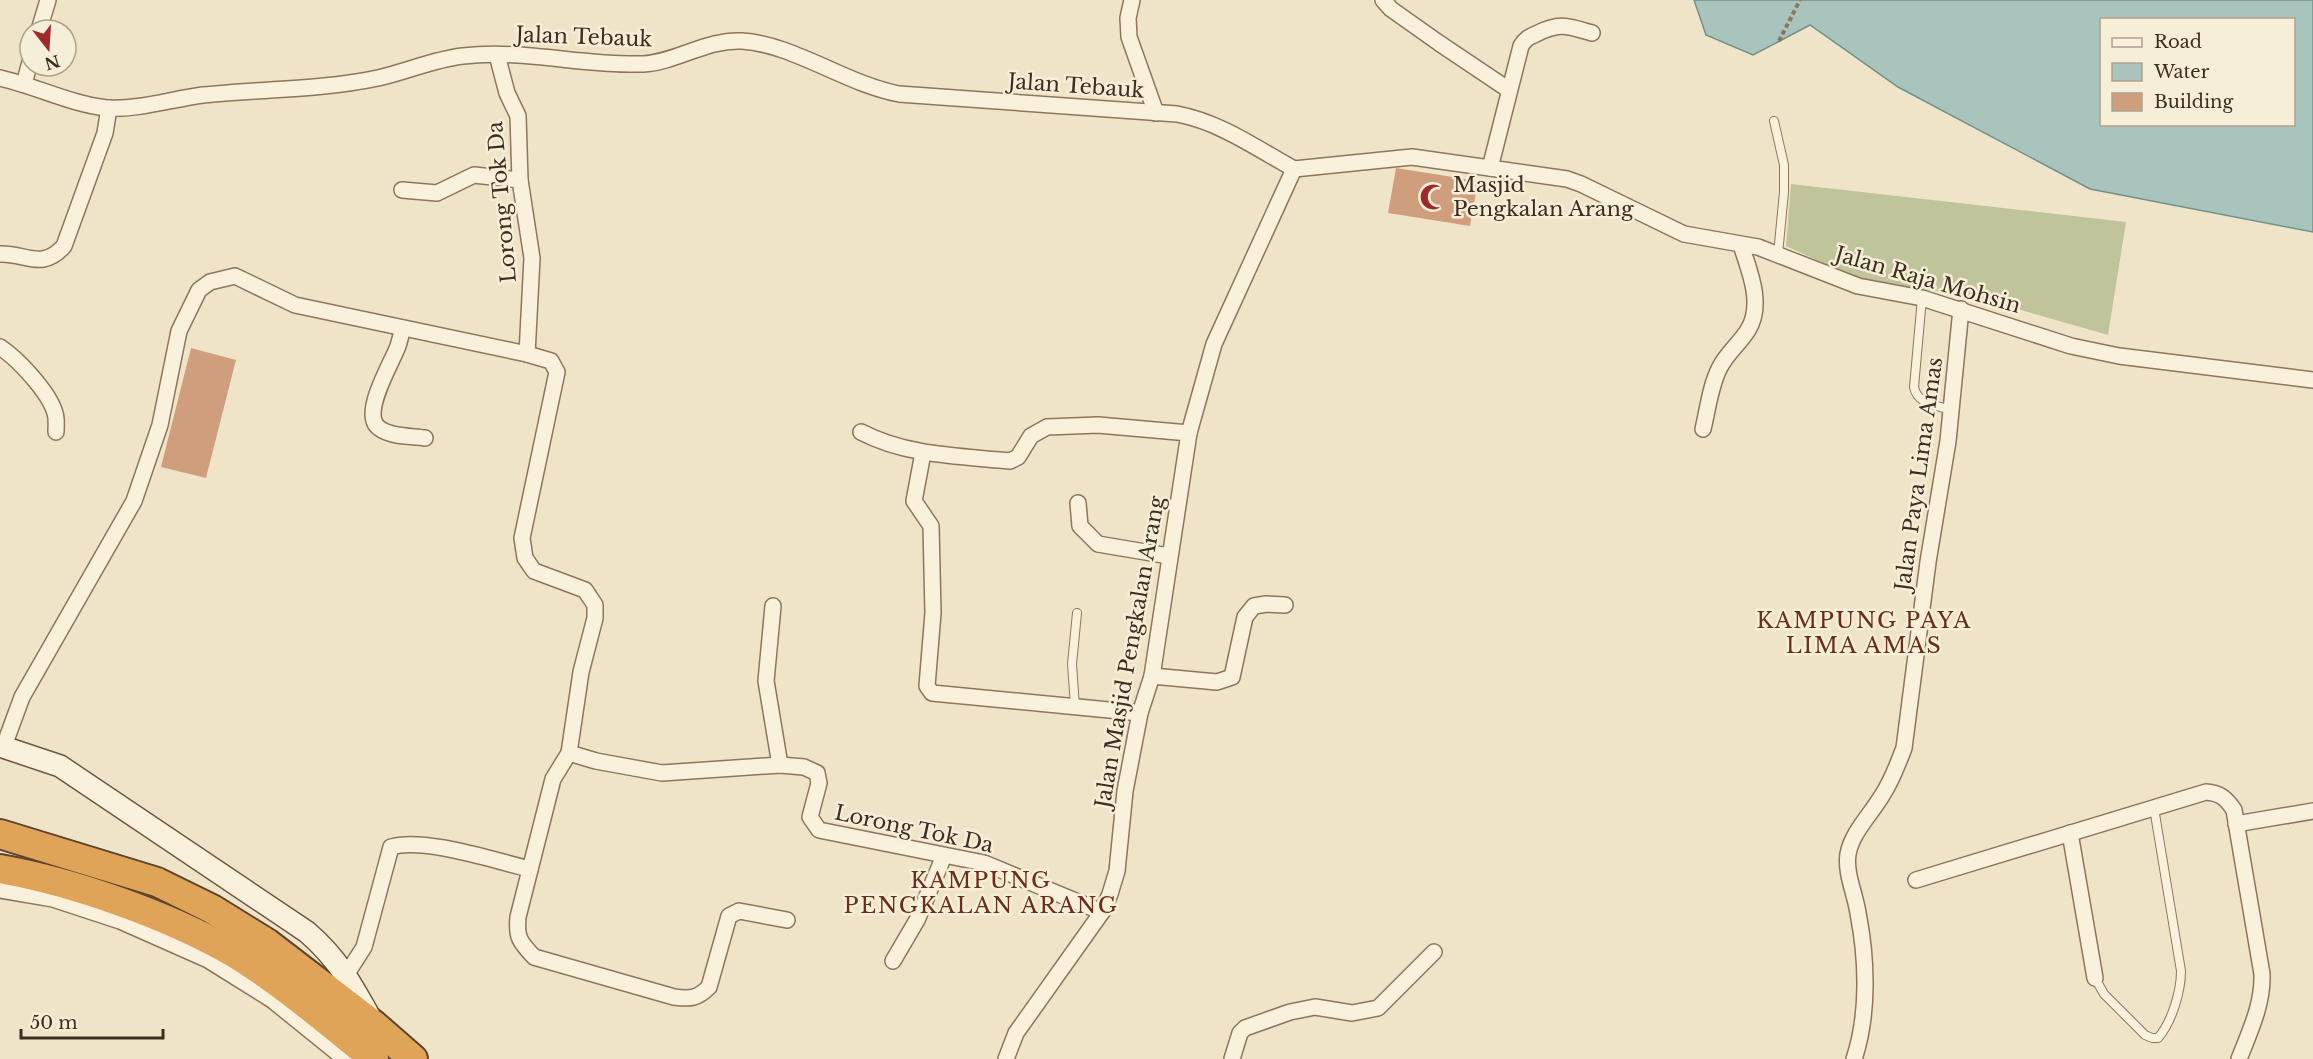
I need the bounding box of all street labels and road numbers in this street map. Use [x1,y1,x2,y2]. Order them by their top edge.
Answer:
street label: Jalan Tebauk [512,22,653,52]
street label: Jalan Tebauk [1004,68,1145,104]
street label: Lorong Tok Da [482,120,522,284]
street label: Jalan Raja Mohsin [1829,240,2024,319]
street label: Jalan Paya Lima Amas [1889,356,1948,595]
street label: Jalan Masjid Pengkalan Arang [1089,494,1170,813]
street label: Lorong Tok Da [832,799,996,859]

